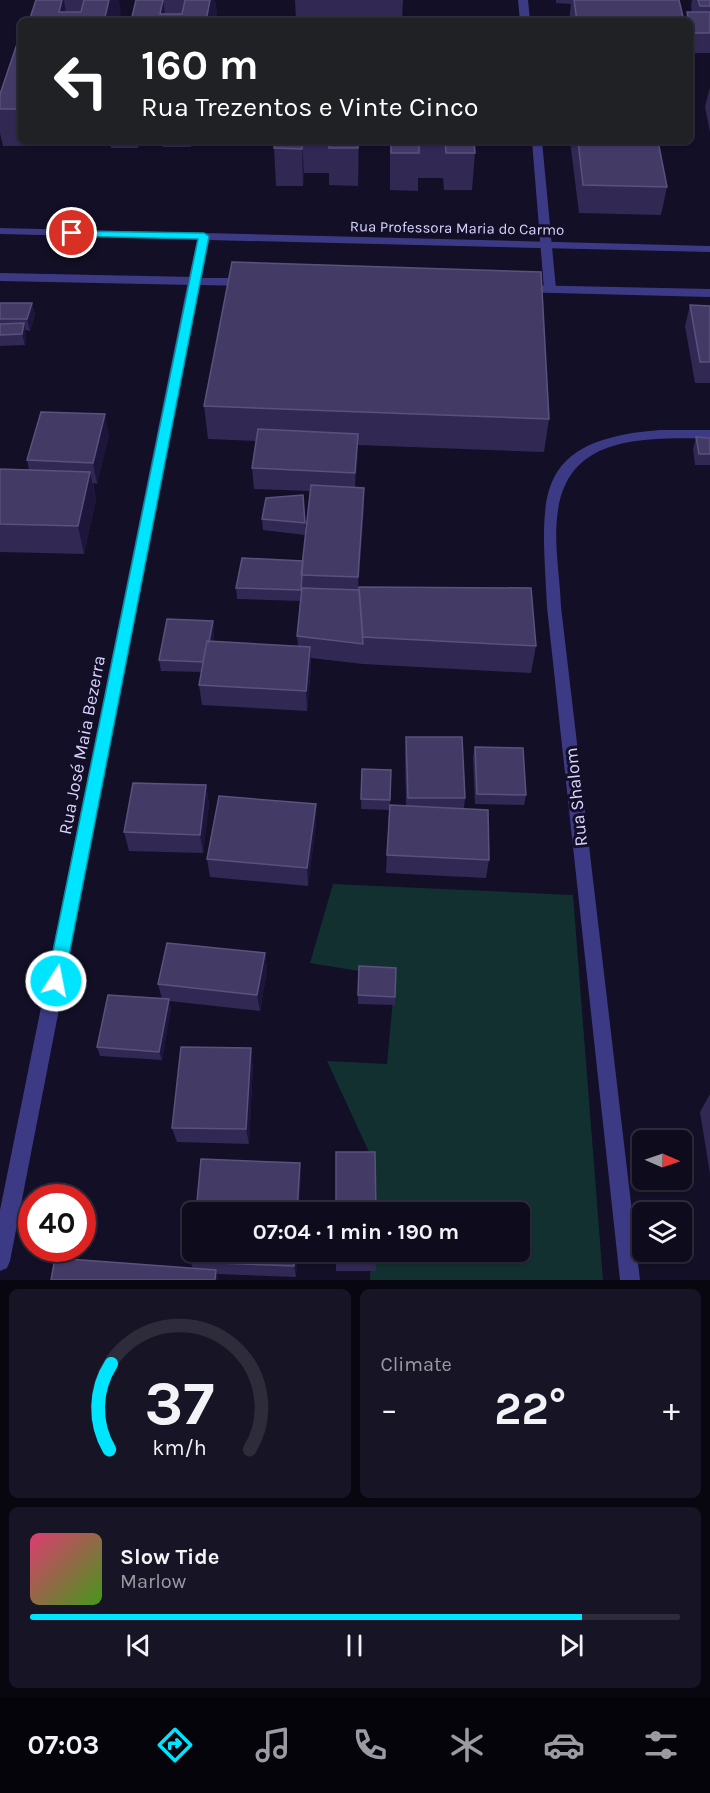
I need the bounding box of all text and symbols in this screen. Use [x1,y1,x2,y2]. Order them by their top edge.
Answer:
text: 160 m [141,40,259,90]
icon: left [42,42,120,120]
text: Rua Trezentos e Vinte Cinco [141,91,479,123]
pin [46,207,97,258]
icon: arrive [55,216,88,249]
street label: Rua Professora Maria do Carmo [350,217,564,239]
street label: Rua José Maia Bezerra [54,654,110,836]
street label: Rua Shalom [560,746,592,848]
position arrow [24,949,88,1013]
north arrow [632,1130,692,1190]
map controls [632,1130,692,1262]
speed limit sign: 40 [18,1184,96,1262]
button: layers [632,1202,692,1262]
text: 07:04 · 1 min · 190 m [253,1219,459,1245]
text: Climate [381,1353,452,1376]
text: 37 [145,1367,215,1440]
text: 22° [494,1383,566,1435]
text: − [381,1390,398,1428]
text: + [663,1390,680,1428]
text: km/h [153,1436,207,1461]
text: Slow Tide [120,1544,220,1570]
text: Marlow [120,1570,186,1593]
icon: previous [122,1629,155,1662]
icon: pause [338,1629,371,1662]
icon: next [555,1629,588,1662]
icon: directions [154,1724,196,1766]
icon: music [252,1724,294,1766]
icon: phone [349,1724,391,1766]
icon: climate [446,1724,488,1766]
icon: car [543,1724,585,1766]
icon: filters [640,1724,682,1766]
text: 07:03 [28,1729,99,1761]

